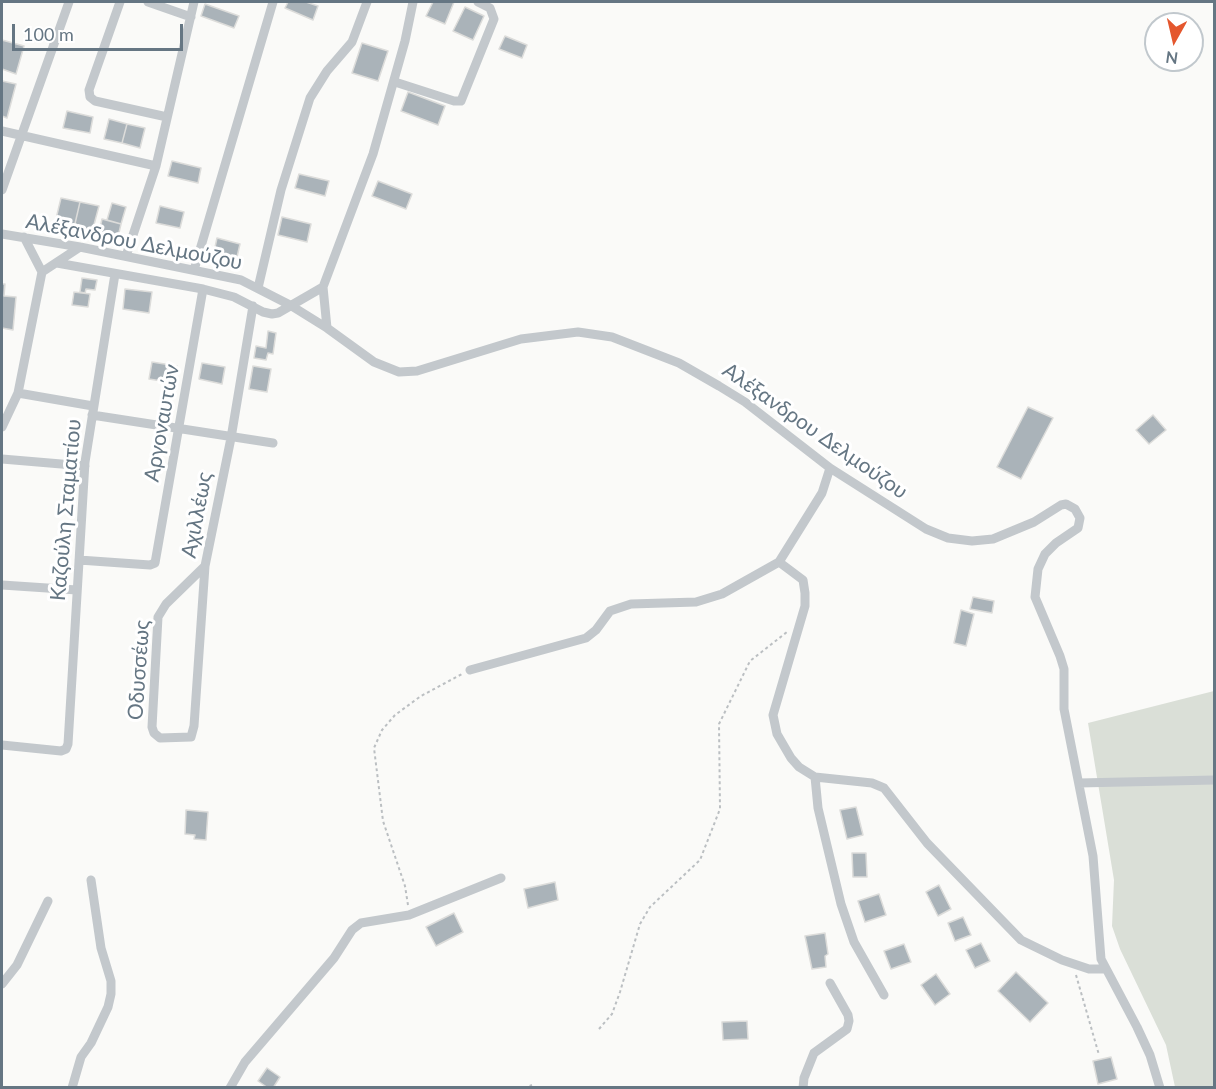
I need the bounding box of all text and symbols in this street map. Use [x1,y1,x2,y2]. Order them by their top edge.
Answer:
scale bar [15,12,186,50]
north arrow [1144,12,1204,72]
text: 100 m [23,23,74,45]
text: N [1164,48,1179,69]
street label: Αλέξανδρου Δελμούζου [24,209,244,275]
street label: Αλέξανδρου Δελμούζου [718,358,912,504]
street label: Αργοναυτών [139,362,185,484]
street label: Καζούλη Σταματίου [45,418,87,602]
street label: Αχιλλέως [176,470,218,560]
street label: Οδυσσέως [123,619,155,721]

